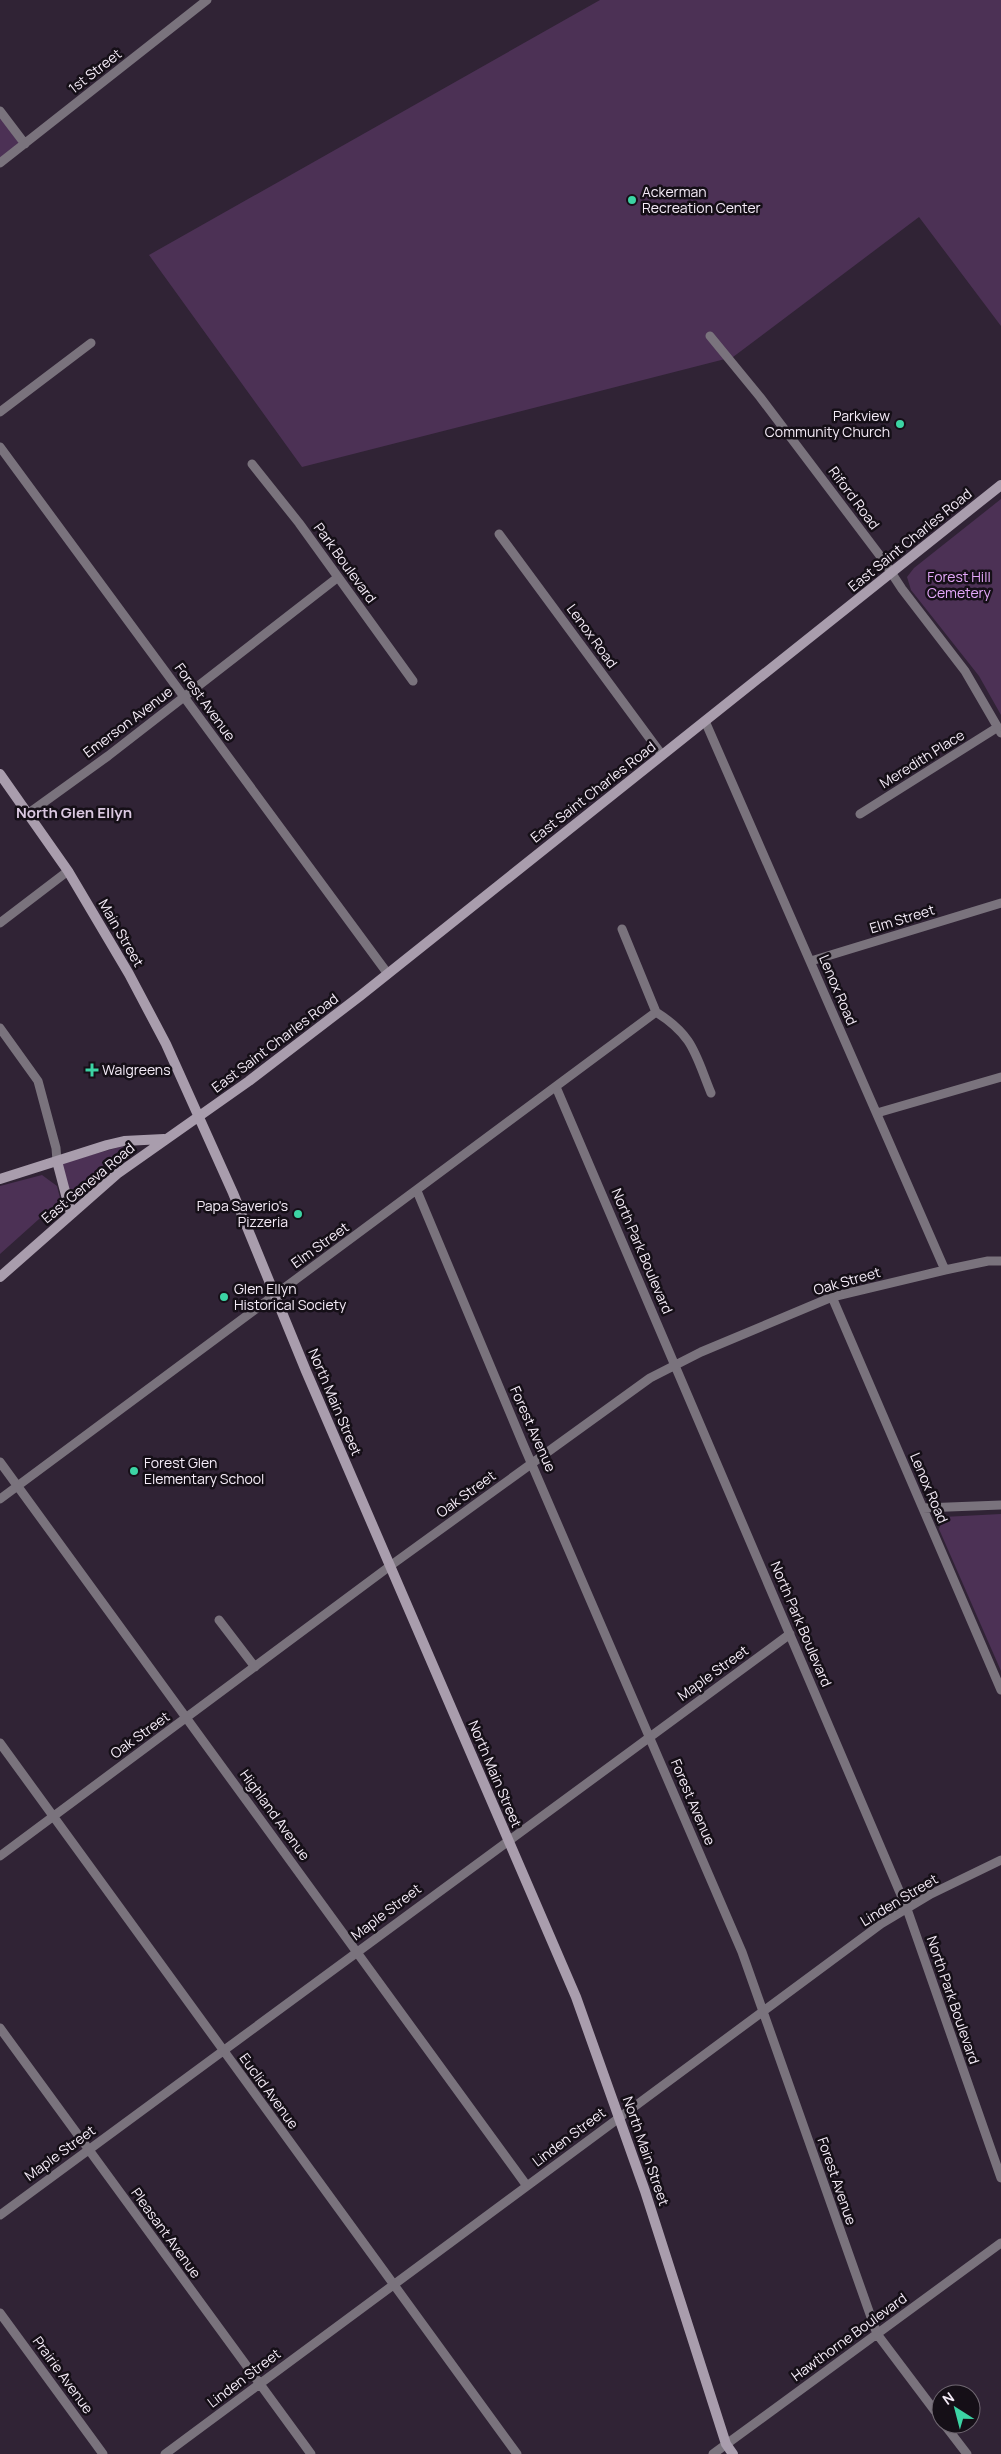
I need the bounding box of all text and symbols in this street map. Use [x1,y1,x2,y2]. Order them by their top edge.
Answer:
street label: 1st Street [64,44,125,97]
place label: Ackerman Recreation Center [642,182,761,217]
marker: Ackerman Recreation Center [626,194,638,206]
place label: Parkview Community Church [765,406,890,441]
marker: Parkview Community Church [894,418,906,430]
street label: Riford Road [824,462,884,533]
street label: East Saint Charles Road [844,484,975,595]
street label: Park Boulevard [310,519,381,607]
park label: Forest Hill Cemetery [927,567,992,602]
street label: Lenox Road [563,600,622,672]
street label: Forest Avenue [171,659,240,744]
street label: Emerson Avenue [79,682,176,762]
street label: Meredith Place [876,725,968,792]
street label: East Saint Charles Road [526,737,659,846]
district label: North Glen Ellyn [16,802,132,823]
street label: Main Street [94,896,149,970]
street label: Elm Street [867,900,937,937]
street label: Lenox Road [815,952,862,1028]
street label: East Saint Charles Road [208,989,342,1096]
place label: Walgreens [102,1060,171,1079]
marker: Walgreens [86,1064,98,1076]
street label: East Geneva Road [37,1138,138,1227]
street label: North Park Boulevard [607,1185,677,1316]
place label: Papa Saverio's Pizzeria [197,1196,288,1231]
marker: Papa Saverio's Pizzeria [292,1208,304,1220]
street label: Elm Street [287,1217,353,1272]
street label: Oak Street [811,1262,883,1299]
place label: Glen Ellyn Historical Society [234,1279,347,1314]
marker: Glen Ellyn Historical Society [218,1291,230,1303]
street label: North Main Street [304,1345,367,1459]
street label: Forest Avenue [506,1383,561,1475]
street label: Lenox Road [906,1450,953,1526]
place label: Forest Glen Elementary School [144,1453,264,1488]
marker: Forest Glen Elementary School [128,1465,140,1477]
street label: Oak Street [432,1465,499,1521]
street label: North Park Boulevard [766,1558,836,1689]
street label: Maple Street [673,1640,752,1705]
street label: Oak Street [106,1706,173,1762]
street label: North Main Street [464,1717,527,1831]
street label: Forest Avenue [667,1756,720,1848]
street label: Highland Avenue [236,1766,315,1864]
street label: Linden Street [856,1869,941,1930]
street label: Maple Street [347,1879,425,1944]
street label: North Park Boulevard [923,1933,984,2066]
street label: Euclid Avenue [235,2049,303,2132]
street label: North Main Street [619,2094,674,2209]
street label: Linden Street [528,2103,610,2170]
street label: Maple Street [20,2120,99,2185]
street label: Forest Avenue [814,2134,861,2227]
street label: Pleasant Avenue [127,2184,206,2282]
street label: Hawthorne Boulevard [787,2288,910,2385]
street label: Prairie Avenue [29,2332,98,2417]
street label: Linden Street [203,2344,285,2411]
north arrow [931,2384,981,2434]
text: N [938,2387,958,2409]

